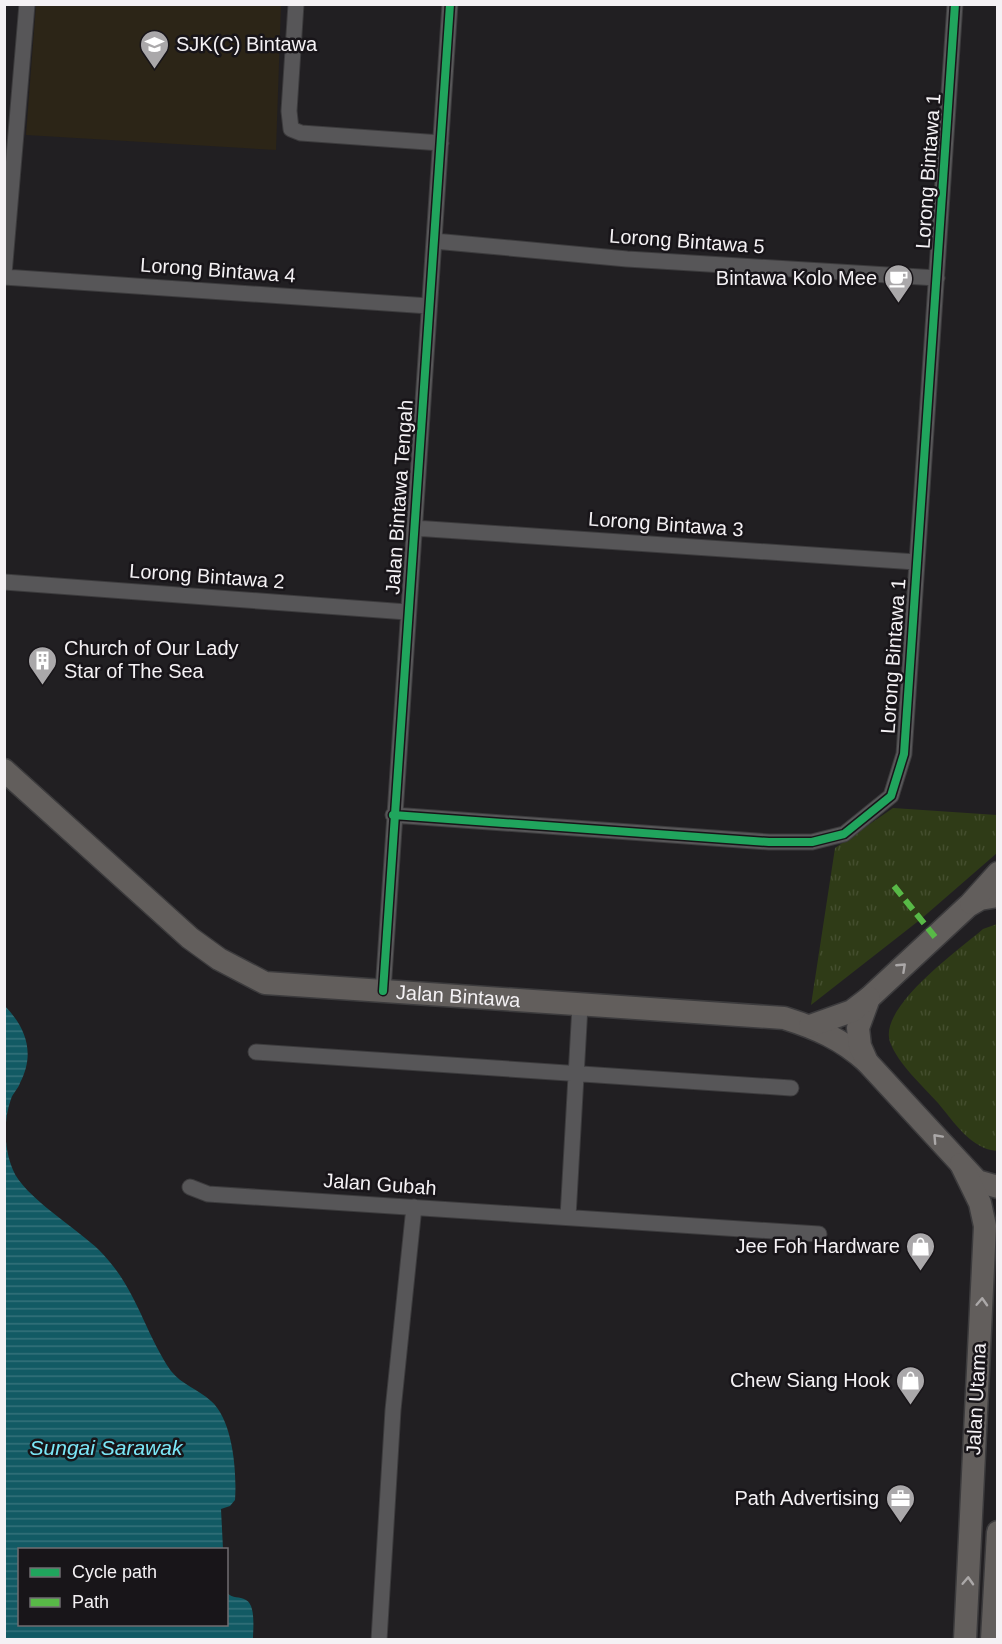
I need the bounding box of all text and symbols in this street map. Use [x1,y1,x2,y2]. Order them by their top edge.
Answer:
school or university icon: SJK(C) Bintawa [139,28,171,70]
place label: SJK(C) Bintawa [176,33,318,55]
street label: Lorong Bintawa 1 [912,93,944,249]
street label: Lorong Bintawa 5 [609,225,765,257]
street label: Lorong Bintawa 4 [140,254,296,286]
cafe icon: Bintawa Kolo Mee [882,262,914,304]
place label: Bintawa Kolo Mee [716,267,877,289]
street label: Jalan Bintawa Tengah [381,399,417,595]
street label: Lorong Bintawa 3 [588,508,744,540]
street label: Lorong Bintawa 2 [129,560,285,592]
street label: Lorong Bintawa 1 [877,578,909,734]
place label: Church of Our Lady Star of The Sea [64,637,239,682]
building icon: Church of Our Lady Star of The Sea [27,644,59,686]
one-way arrow [895,964,906,975]
street label: Jalan Bintawa [395,981,522,1011]
one-way arrow [934,1134,945,1145]
street label: Jalan Gubah [323,1169,437,1199]
shop icon: Jee Foh Hardware [905,1230,937,1272]
place label: Jee Foh Hardware [735,1235,900,1257]
one-way arrow [975,1298,988,1307]
street label: Jalan Utama [962,1341,990,1456]
shop icon: Chew Siang Hook [895,1364,927,1406]
place label: Chew Siang Hook [730,1369,891,1391]
water label: Sungai Sarawak [30,1436,184,1459]
office icon: Path Advertising [884,1482,916,1524]
place label: Path Advertising [734,1487,879,1509]
legend [18,1548,228,1626]
text: Cycle path [72,1562,157,1582]
one-way arrow [961,1577,974,1586]
text: Path [72,1592,109,1612]

